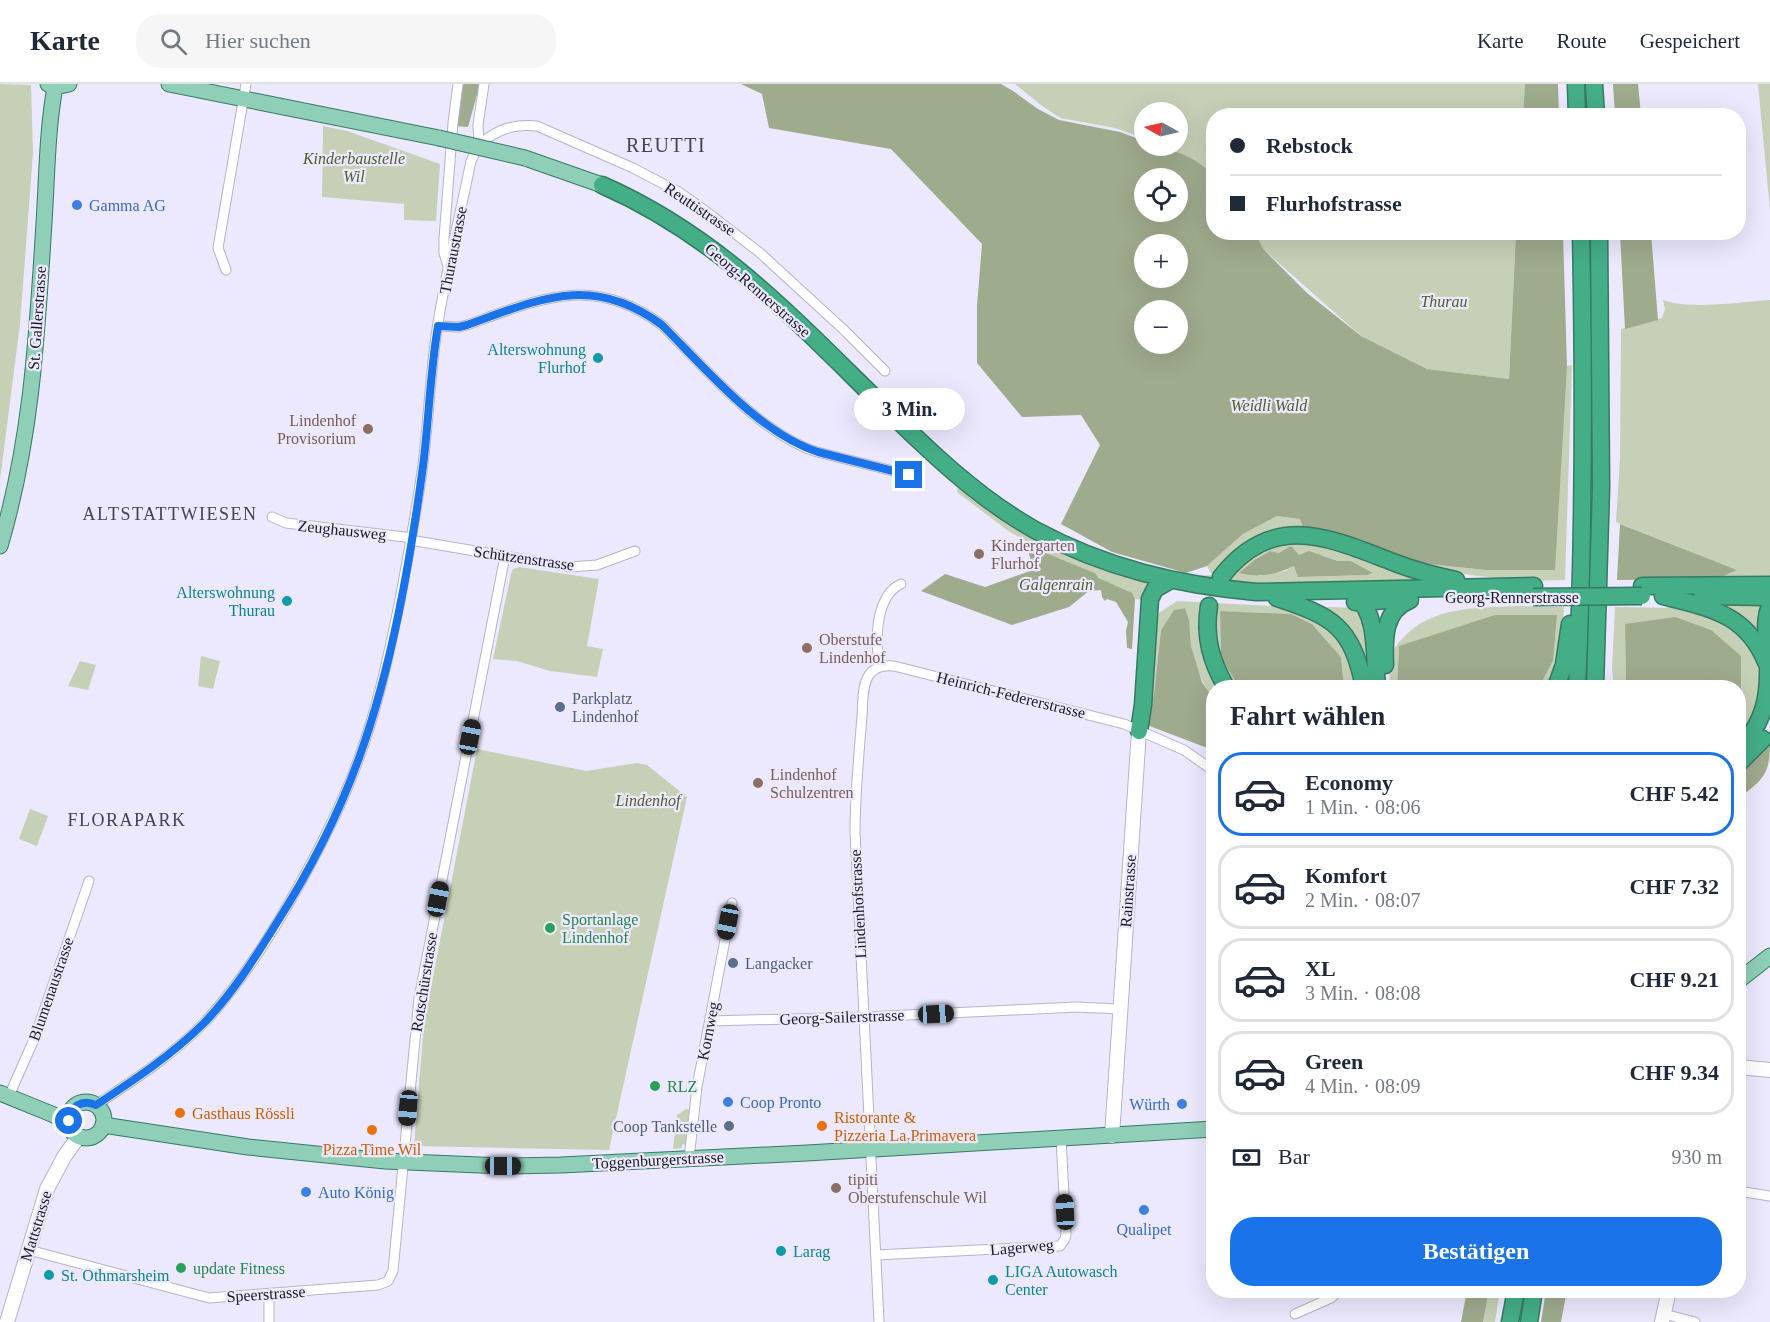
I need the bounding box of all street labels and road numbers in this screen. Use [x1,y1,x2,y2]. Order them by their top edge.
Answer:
street label: Reuttistrasse [661,179,739,239]
street label: Thuraustrasse [436,205,470,295]
street label: Georg-Rennerstrasse [701,240,814,341]
street label: St. Gallerstrasse [25,266,49,370]
street label: Zeughausweg [297,517,387,544]
street label: Schützenstrasse [473,543,575,573]
street label: Georg-Rennerstrasse [1445,589,1579,607]
street label: Heinrich-Federerstrasse [935,668,1087,722]
street label: Lindenhofstrasse [847,849,869,959]
street label: Rainstrasse [1117,854,1139,928]
street label: Rotschürstrasse [408,931,440,1033]
street label: Blumenaustrasse [25,935,77,1043]
street label: Kornweg [694,1000,723,1062]
street label: Georg-Sailerstrasse [779,1006,905,1029]
street label: Toggenburgerstrasse [592,1148,724,1173]
street label: Mattstrasse [17,1189,55,1263]
street label: Lagerweg [989,1236,1055,1259]
street label: Speerstrasse [226,1283,306,1306]

